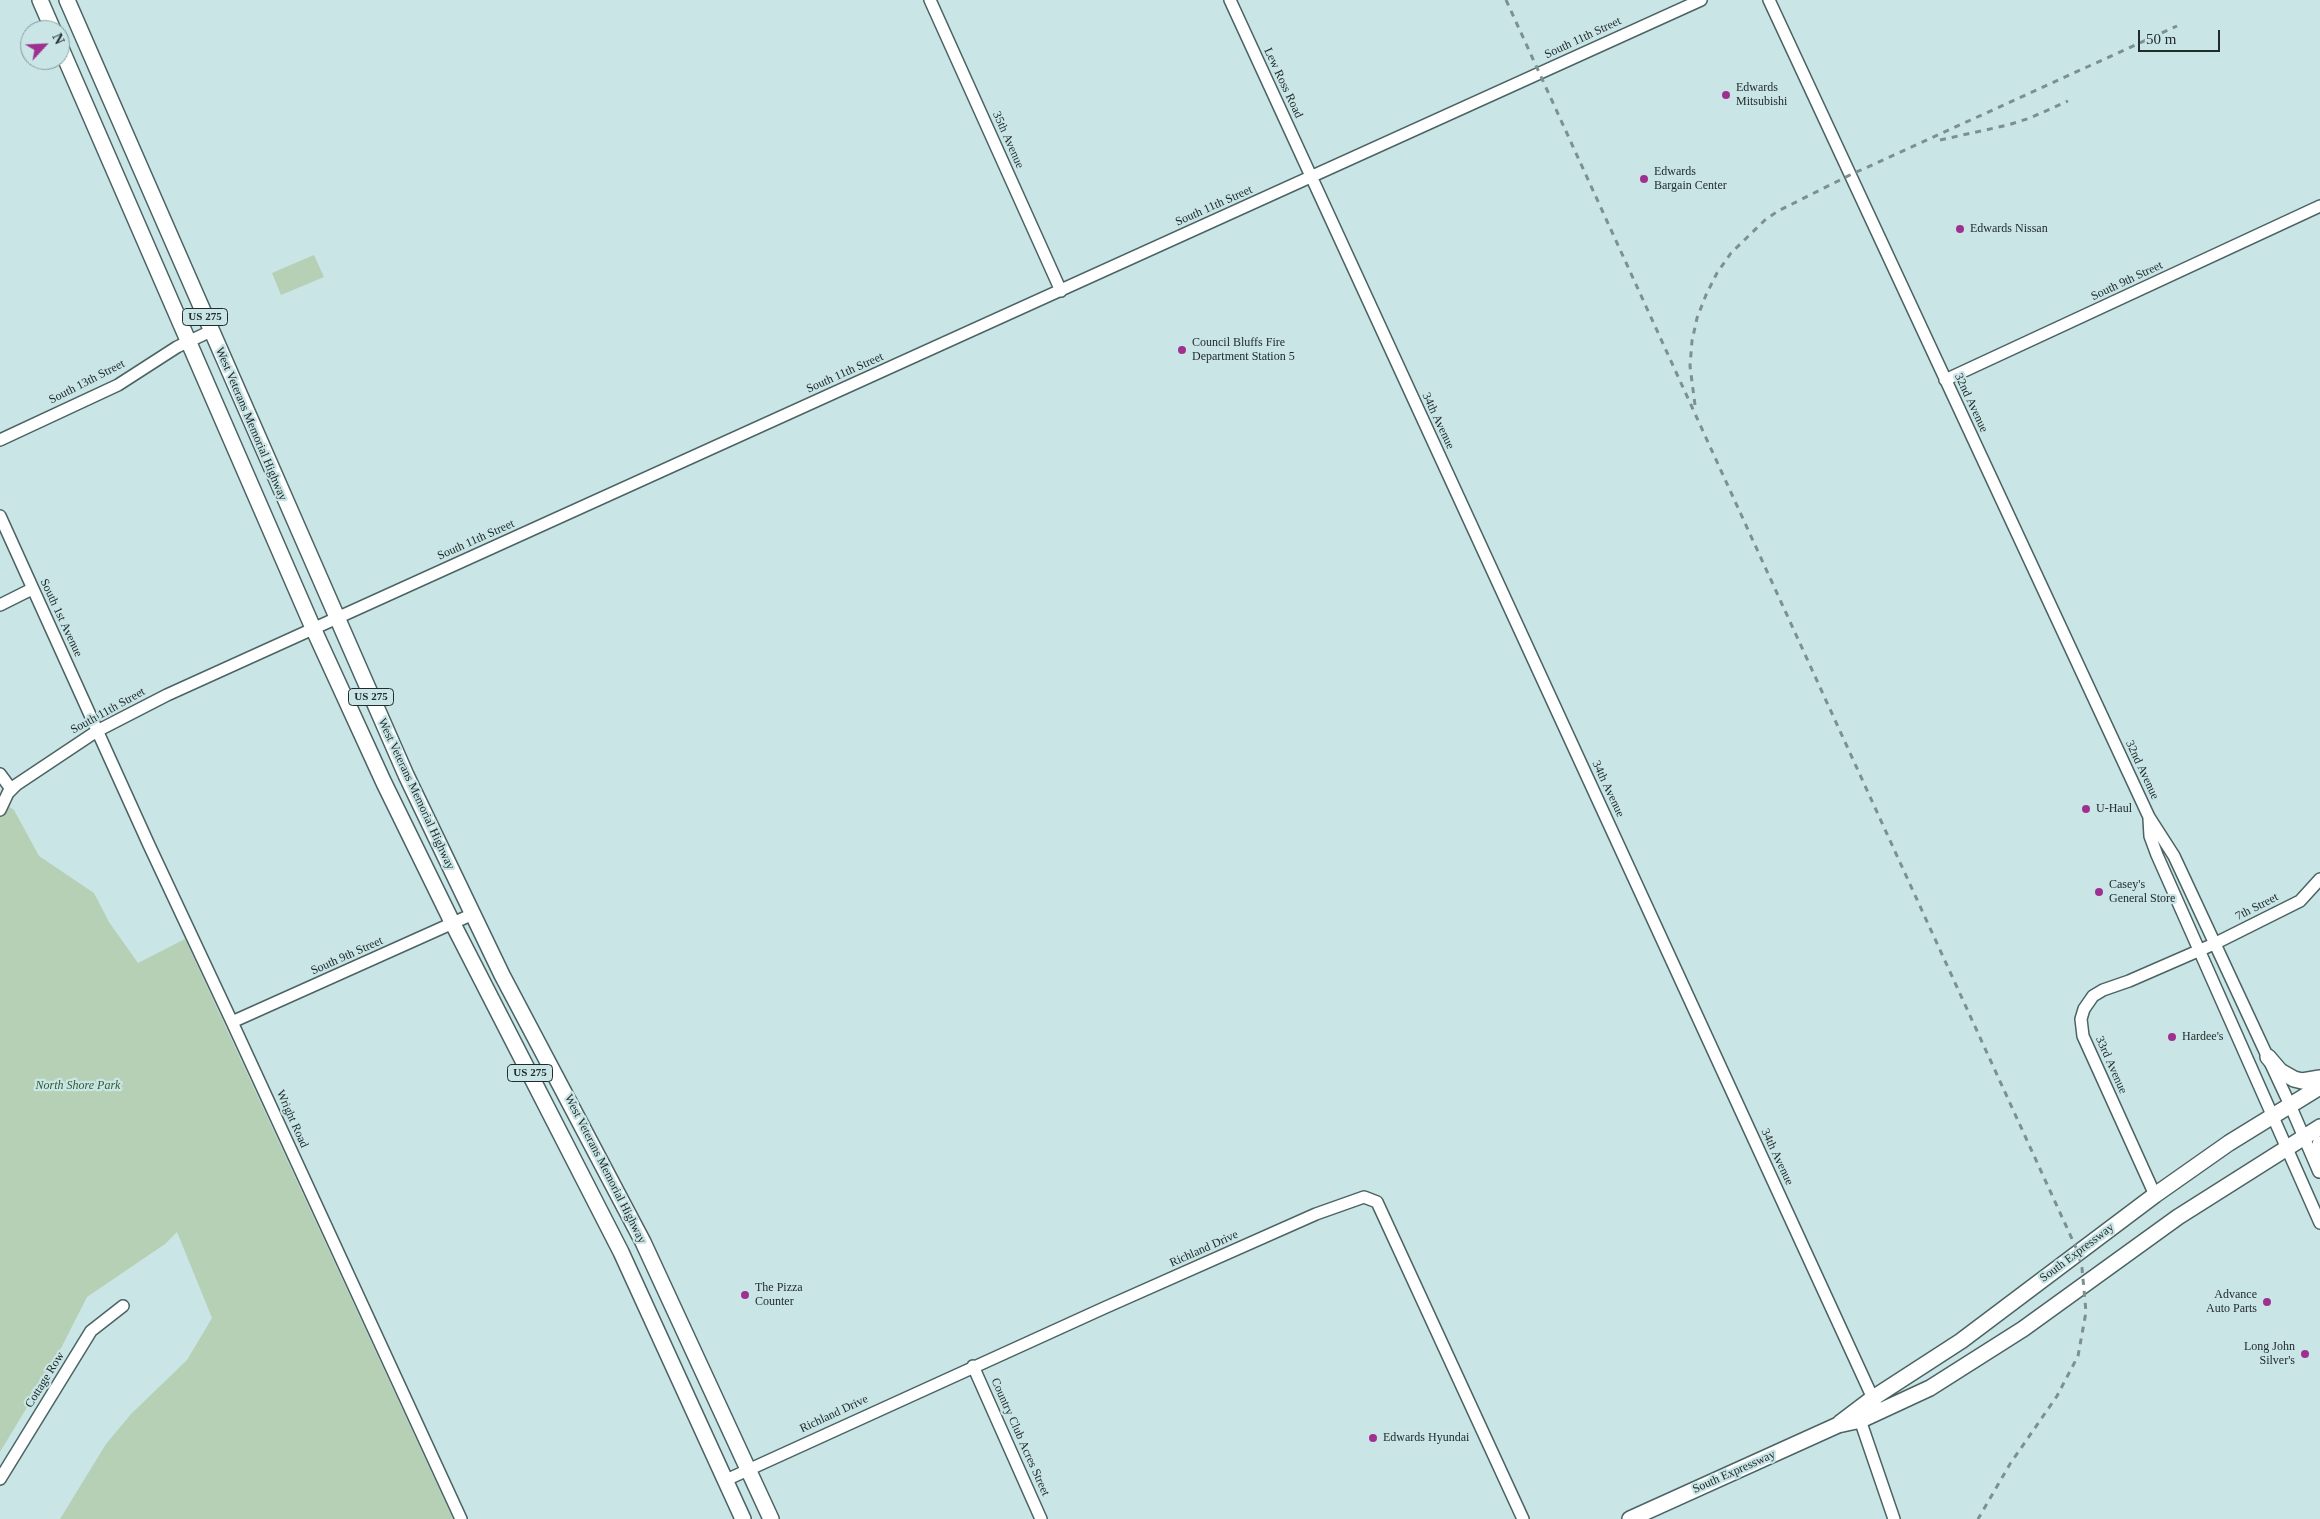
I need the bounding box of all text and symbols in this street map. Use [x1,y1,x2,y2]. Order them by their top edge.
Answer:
street label: South 11th Street [1542,14,1624,62]
north arrow [20,20,70,70]
scale bar [2140,20,2222,52]
text: N [49,31,67,47]
text: 50 m [2146,31,2176,47]
street label: Lew Ross Road [1260,46,1306,120]
place label: Edwards Mitsubishi [1736,81,1787,109]
marker: Edwards Mitsubishi [1720,89,1732,101]
street label: 35th Avenue [989,109,1027,171]
place label: Edwards Bargain Center [1654,165,1727,193]
marker: Edwards Bargain Center [1638,173,1650,185]
street label: South 11th Street [1173,183,1255,229]
place label: Edwards Nissan [1970,222,2048,236]
marker: Edwards Nissan [1954,223,1966,235]
street label: South 9th Street [2089,258,2165,304]
road number: US 275 [182,308,228,326]
place label: Council Bluffs Fire Department Station 5 [1192,336,1295,364]
marker: Council Bluffs Fire Department Station 5 [1176,344,1188,356]
street label: West Veterans Memorial Highway [212,345,290,503]
street label: South 11th Street [804,350,886,396]
street label: South 13th Street [47,357,127,407]
street label: 32nd Avenue [1951,371,1991,435]
street label: 34th Avenue [1419,390,1457,452]
street label: South 11th Street [435,517,517,563]
street label: South 1st Avenue [37,577,85,659]
street label: South 11th Street [68,685,148,737]
road number: US 275 [348,689,394,706]
street label: West Veterans Memorial Highway [375,716,457,872]
street label: 32nd Avenue [2122,738,2162,802]
street label: 34th Avenue [1589,758,1627,820]
place label: U-Haul [2096,802,2132,816]
marker: U-Haul [2080,803,2092,815]
place label: Casey's General Store [2109,878,2175,906]
marker: Casey's General Store [2093,886,2105,898]
street label: 7th Street [2233,890,2281,924]
street label: South 9th Street [309,934,385,978]
place label: Hardee's [2182,1030,2223,1044]
marker: Hardee's [2166,1031,2178,1043]
street label: 33rd Avenue [2092,1034,2130,1096]
road number: US 275 [508,1064,552,1082]
park label: North Shore Park [36,1079,120,1093]
street label: Wright Road [273,1088,311,1150]
street label: West Veterans Memorial Highway [561,1092,649,1246]
street label: 34th Avenue [1758,1126,1796,1188]
street label: South Expressway [2037,1220,2117,1286]
street label: Richland Drive [1167,1227,1241,1271]
place label: The Pizza Counter [755,1281,803,1309]
place label: Advance Auto Parts [2206,1288,2257,1316]
marker: The Pizza Counter [739,1289,751,1301]
marker: Advance Auto Parts [2261,1296,2273,1308]
place label: Long John Silver's [2244,1340,2295,1368]
marker: Long John Silver's [2299,1348,2311,1360]
street label: Cottage Row [22,1349,68,1411]
street label: Country Club Acres Street [987,1376,1053,1498]
street label: Richland Drive [798,1392,870,1436]
place label: Edwards Hyundai [1383,1431,1469,1445]
marker: Edwards Hyundai [1367,1432,1379,1444]
street label: South Expressway [1690,1447,1778,1497]

